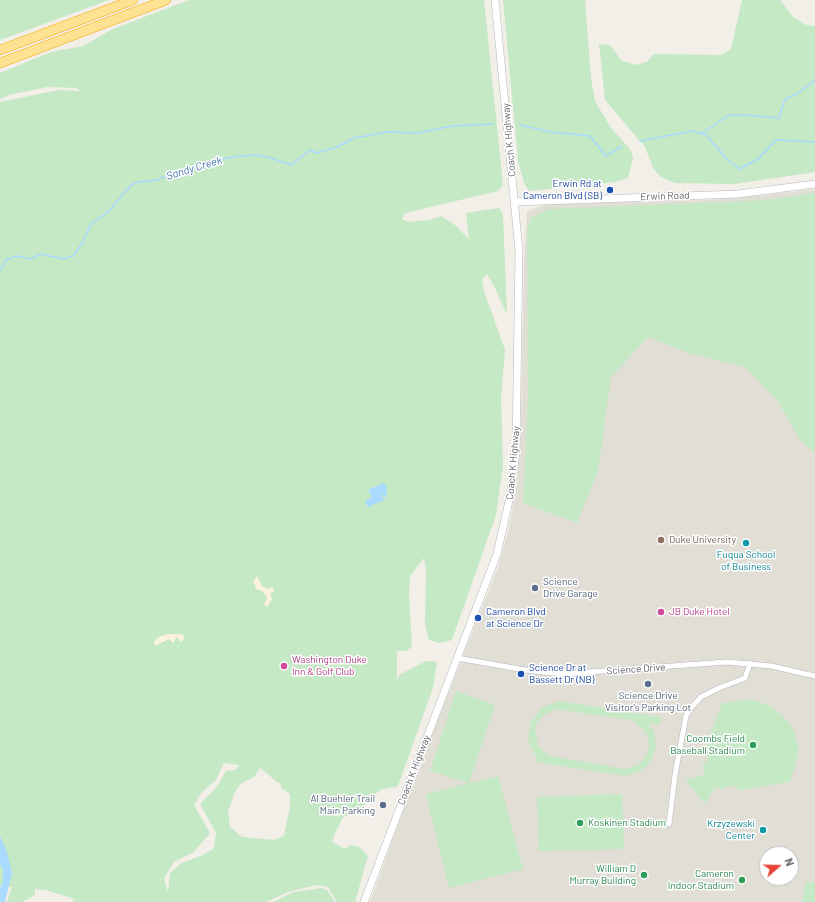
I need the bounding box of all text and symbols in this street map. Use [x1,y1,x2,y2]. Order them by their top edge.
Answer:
street label: Coach K Highway [500,103,518,177]
water label: Sandy Creek [165,153,223,183]
place label: Erwin Rd at Cameron Blvd (SB) [523,178,602,202]
marker: Erwin Rd at Cameron Blvd (SB) [605,185,615,195]
street label: Erwin Road [640,189,690,203]
street label: Coach K Highway [504,426,522,500]
place label: Duke University [669,534,736,546]
marker: Duke University [656,535,666,545]
marker: Fuqua School of Business [741,538,751,548]
place label: Fuqua School of Business [717,549,775,572]
place label: Science Drive Garage [543,576,598,600]
marker: Science Drive Garage [530,583,540,593]
place label: Cameron Blvd at Science Dr [486,606,546,630]
place label: JB Duke Hotel [669,606,730,618]
marker: JB Duke Hotel [656,607,666,617]
marker: Cameron Blvd at Science Dr [473,613,483,623]
place label: Washington Duke Inn & Golf Club [292,654,367,678]
marker: Washington Duke Inn & Golf Club [279,661,289,671]
street label: Science Drive [606,661,666,677]
place label: Science Dr at Bassett Dr (NB) [529,662,594,686]
marker: Science Dr at Bassett Dr (NB) [516,669,526,679]
marker: Science Drive Visitor's Parking Lot [643,679,653,689]
place label: Science Drive Visitor's Parking Lot [605,690,691,714]
street label: Coach K Highway [395,733,433,807]
place label: Coombs Field Baseball Stadium [670,733,745,756]
marker: Coombs Field Baseball Stadium [748,740,758,750]
place label: Al Buehler Trail Main Parking [310,793,375,816]
marker: Al Buehler Trail Main Parking [378,800,388,810]
place label: Koskinen Stadium [588,817,666,829]
marker: Koskinen Stadium [575,818,585,828]
place label: Krzyzewski Center [707,818,755,842]
marker: Krzyzewski Center [758,825,768,835]
north arrow [759,846,799,886]
text: N [782,856,797,868]
place label: William D Murray Building [569,863,636,886]
place label: Cameron Indoor Stadium [668,868,734,892]
marker: William D Murray Building [639,870,649,880]
marker: Cameron Indoor Stadium [737,875,747,885]

